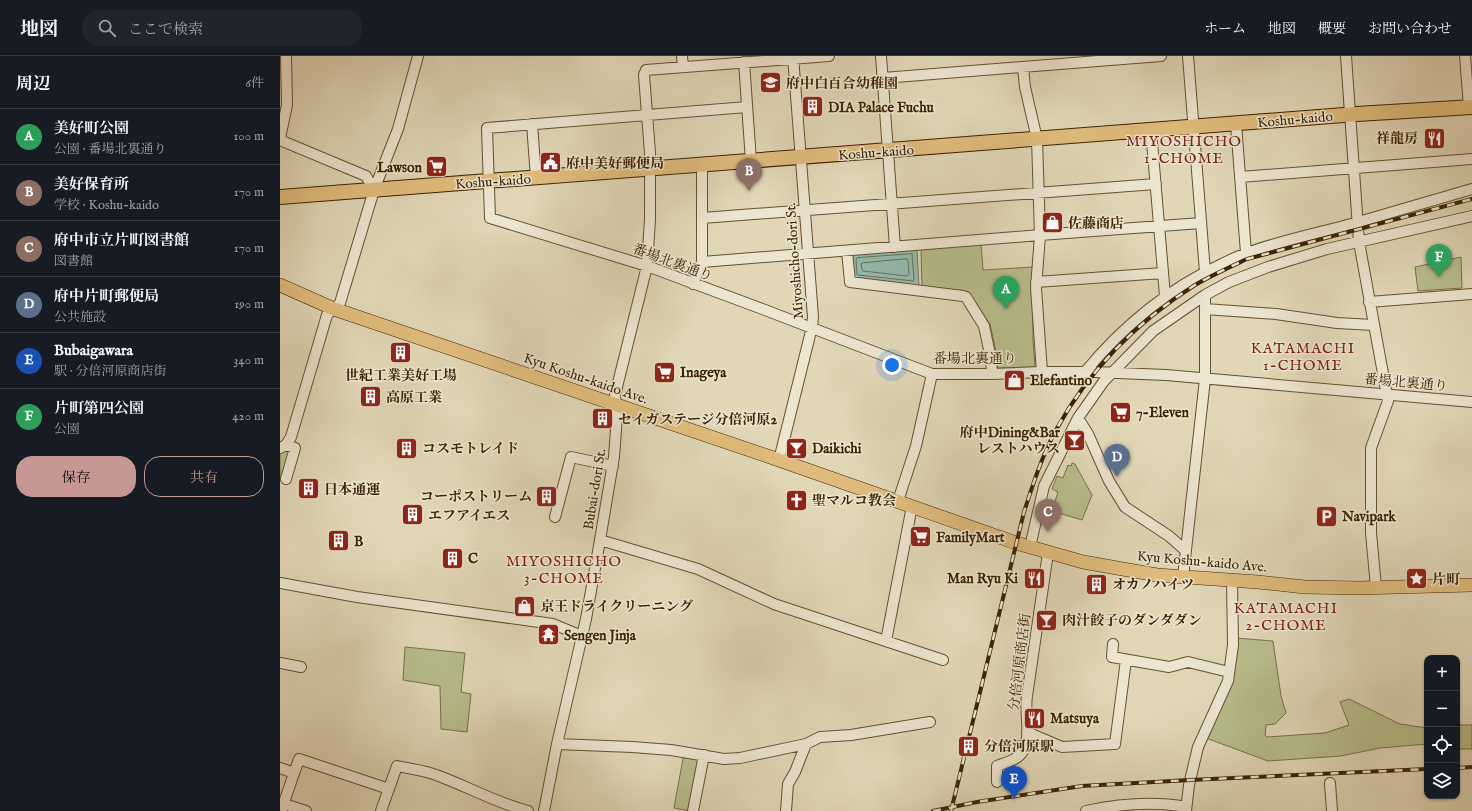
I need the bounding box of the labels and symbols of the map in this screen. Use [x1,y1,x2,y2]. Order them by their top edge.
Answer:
school or university icon: 府中白百合幼稚園 [757,70,783,96]
place label: 府中白百合幼稚園 [786,75,898,93]
building icon: DIA Palace Fuchu [800,94,826,120]
place label: DIA Palace Fuchu [828,99,934,117]
street label: Koshu-kaido [1256,108,1334,132]
restaurant icon: 祥龍房 [1421,125,1447,151]
place label: 祥龍房 [1376,130,1418,148]
district label: MIYOSHICHO 1-CHOME [1126,132,1242,168]
street label: Koshu-kaido [838,141,915,165]
public building icon: 府中美好郵便局 [538,150,564,176]
supermarket icon: Lawson [424,154,450,180]
place label: 府中美好郵便局 [566,155,664,173]
pin: B [736,158,762,191]
place label: Lawson [377,159,423,177]
street label: Koshu-kaido [455,170,532,194]
street label: Miyoshicho-dori St. [782,202,808,320]
shop icon: 佐藤商店 [1040,210,1066,236]
place label: 佐藤商店 [1068,215,1124,233]
street label: 番場北裏通り [630,240,715,286]
pin: F [1426,244,1452,277]
pin: A [993,276,1019,309]
district label: KATAMACHI 1-CHOME [1251,339,1355,375]
building icon: 世紀工業美好工場 [388,340,414,366]
street label: Kyu Koshu-kaido Ave. [521,349,650,409]
street label: 番場北裏通り [933,350,1017,368]
your location [882,355,902,375]
supermarket icon: Inageya [652,359,678,385]
place label: Inageya [680,364,727,382]
place label: 世紀工業美好工場 [345,367,457,385]
shop icon: Elefantino [1001,367,1027,393]
street label: 番場北裏通り [1363,370,1449,396]
place label: Elefantino [1030,372,1092,390]
building icon: 高原工業 [357,384,383,410]
place label: 高原工業 [386,389,442,407]
supermarket icon: 7-Eleven [1107,399,1133,425]
place label: 7-Eleven [1136,404,1190,422]
building icon: セイガステージ分倍河原2 [590,406,616,432]
place label: セイガステージ分倍河原2 [618,411,778,429]
place label: 府中Dining&Bar レストハウス [960,424,1061,458]
bar icon: 府中Dining&Bar レストハウス [1062,427,1088,453]
building icon: コスモトレイド [394,435,420,461]
bar icon: Daikichi [784,435,810,461]
place label: コスモトレイド [422,440,519,458]
place label: Daikichi [812,440,862,458]
pin: D [1104,444,1130,477]
street label: Bubai-dori St. [580,447,610,531]
building icon: 日本通運 [296,476,322,502]
place label: 日本通運 [324,481,380,499]
building icon: コーポストリーム [534,483,560,509]
church icon: 聖マルコ教会 [783,487,809,513]
place label: コーポストリーム [420,488,532,506]
place label: 聖マルコ教会 [812,492,896,510]
pin: C [1035,499,1061,532]
building icon: エフアイエス [399,502,425,528]
parking icon: Navipark [1313,503,1339,529]
place label: エフアイエス [428,507,510,525]
place label: Navipark [1341,508,1396,526]
supermarket icon: FamilyMart [908,524,934,550]
building icon: B [326,528,352,554]
place label: FamilyMart [936,529,1005,547]
place label: B [354,533,363,551]
building icon: C [439,545,465,571]
street label: Kyu Koshu-kaido Ave. [1136,547,1268,577]
place label: C [468,550,478,568]
district label: MIYOSHICHO 3-CHOME [506,552,622,588]
restaurant icon: Man Ryu Ki [1021,565,1047,591]
place icon: 片町 [1404,566,1430,592]
place label: Man Ryu Ki [947,570,1018,588]
building icon: オカノハイツ [1083,571,1109,597]
place label: 片町 [1432,571,1461,589]
place label: オカノハイツ [1112,576,1194,594]
shop icon: 京王ドライクリーニング [512,593,538,619]
place label: 京王ドライクリーニング [540,598,693,616]
district label: KATAMACHI 2-CHOME [1234,599,1338,635]
bar icon: 肉汁餃子のダンダダン [1033,607,1059,633]
street label: 分倍河原商店街 [1005,612,1035,712]
place label: 肉汁餃子のダンダダン [1062,612,1202,630]
temple icon: Sengen Jinja [535,622,561,648]
place label: Sengen Jinja [564,627,637,645]
restaurant icon: Matsuya [1021,705,1047,731]
place label: Matsuya [1050,710,1100,728]
building icon: 分倍河原駅 [955,733,981,759]
place label: 分倍河原駅 [984,738,1054,756]
pin: E [1001,766,1027,799]

